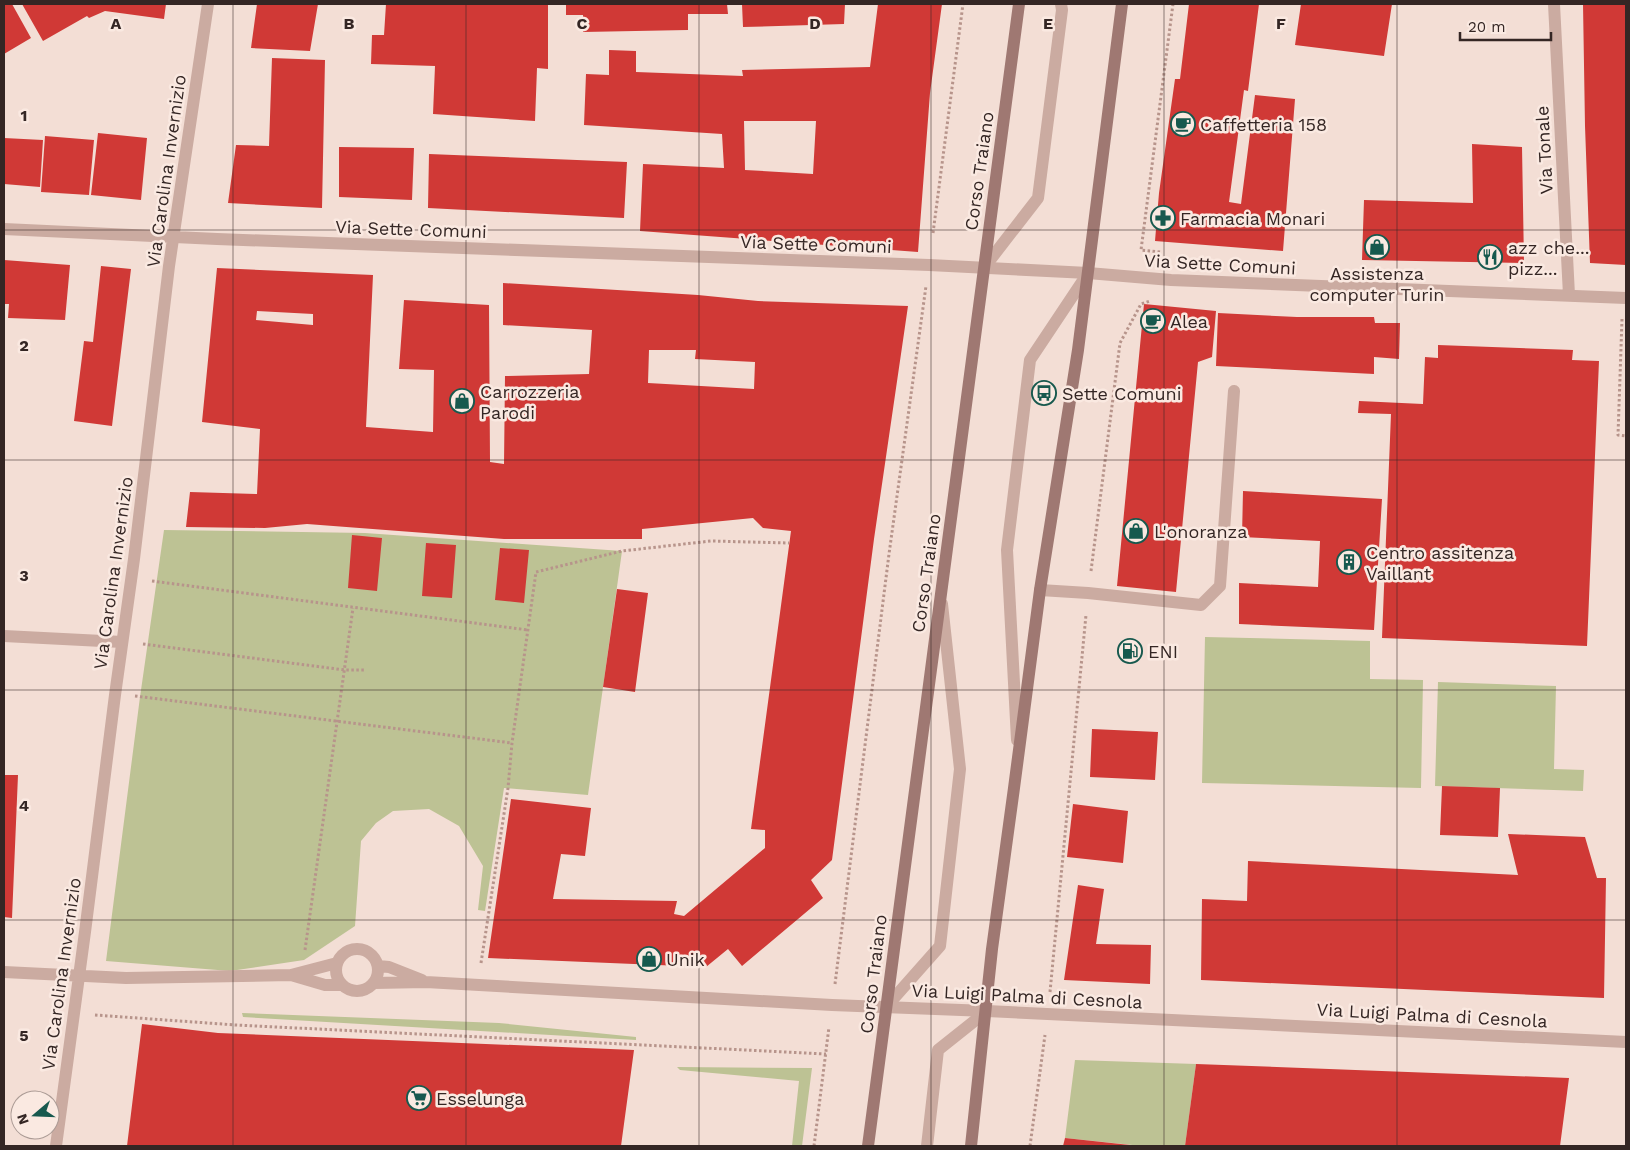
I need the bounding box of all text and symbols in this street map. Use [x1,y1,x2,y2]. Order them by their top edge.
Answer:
scale bar [1460,10,1551,42]
text: A [111,14,122,33]
text: B [344,14,355,33]
text: C [577,14,588,33]
text: D [809,14,821,33]
text: E [1043,14,1053,33]
text: F [1276,14,1286,33]
text: 20 m [1468,18,1506,36]
street label: Via Carolina Invernizio [142,73,190,269]
street label: Via Tonale [1531,105,1557,195]
text: 1 [21,106,27,125]
street label: Corso Traiano [960,110,998,232]
cafe icon: Caffetteria 158 [1170,111,1196,137]
place label: Caffetteria 158 [1200,114,1327,135]
pharmacy icon: Farmacia Monari [1150,205,1176,231]
place label: Farmacia Monari [1180,208,1325,229]
street label: Via Sette Comuni [335,216,487,242]
street label: Via Sette Comuni [740,231,892,257]
shop icon: Assistenza computer Turin [1364,234,1390,260]
place label: azz che... pizz... [1508,237,1590,279]
restaurant icon: azz che... pizz... [1477,244,1503,270]
street label: Via Sette Comuni [1144,250,1296,278]
place label: Assistenza computer Turin [1309,263,1445,305]
cafe icon: Alea [1140,308,1166,334]
place label: Alea [1170,311,1208,332]
text: 2 [19,336,29,355]
bus stop icon: Sette Comuni [1031,380,1057,406]
place label: Carrozzeria Parodi [480,381,579,423]
place label: Sette Comuni [1062,383,1181,404]
shop icon: Carrozzeria Parodi [449,388,475,414]
street label: Via Carolina Invernizio [89,475,137,671]
street label: Corso Traiano [907,512,945,634]
shop icon: L'onoranza [1123,518,1149,544]
place label: L'onoranza [1154,521,1247,542]
place label: Centro assitenza Vaillant [1366,542,1514,584]
building icon: Centro assitenza Vaillant [1336,549,1362,575]
text: 3 [19,566,29,585]
fuel station icon: ENI [1117,638,1143,664]
place label: ENI [1148,641,1178,662]
text: 4 [19,796,29,815]
street label: Via Carolina Invernizio [37,876,85,1072]
street label: Corso Traiano [855,913,891,1035]
shop icon: Unik [636,946,662,972]
place label: Unik [666,949,705,970]
street label: Via Luigi Palma di Cesnola [911,979,1143,1013]
street label: Via Luigi Palma di Cesnola [1316,998,1548,1032]
text: 5 [19,1026,29,1045]
supermarket icon: Esselunga [406,1085,432,1111]
place label: Esselunga [436,1088,524,1109]
north arrow [10,1090,60,1140]
text: N [13,1112,32,1127]

